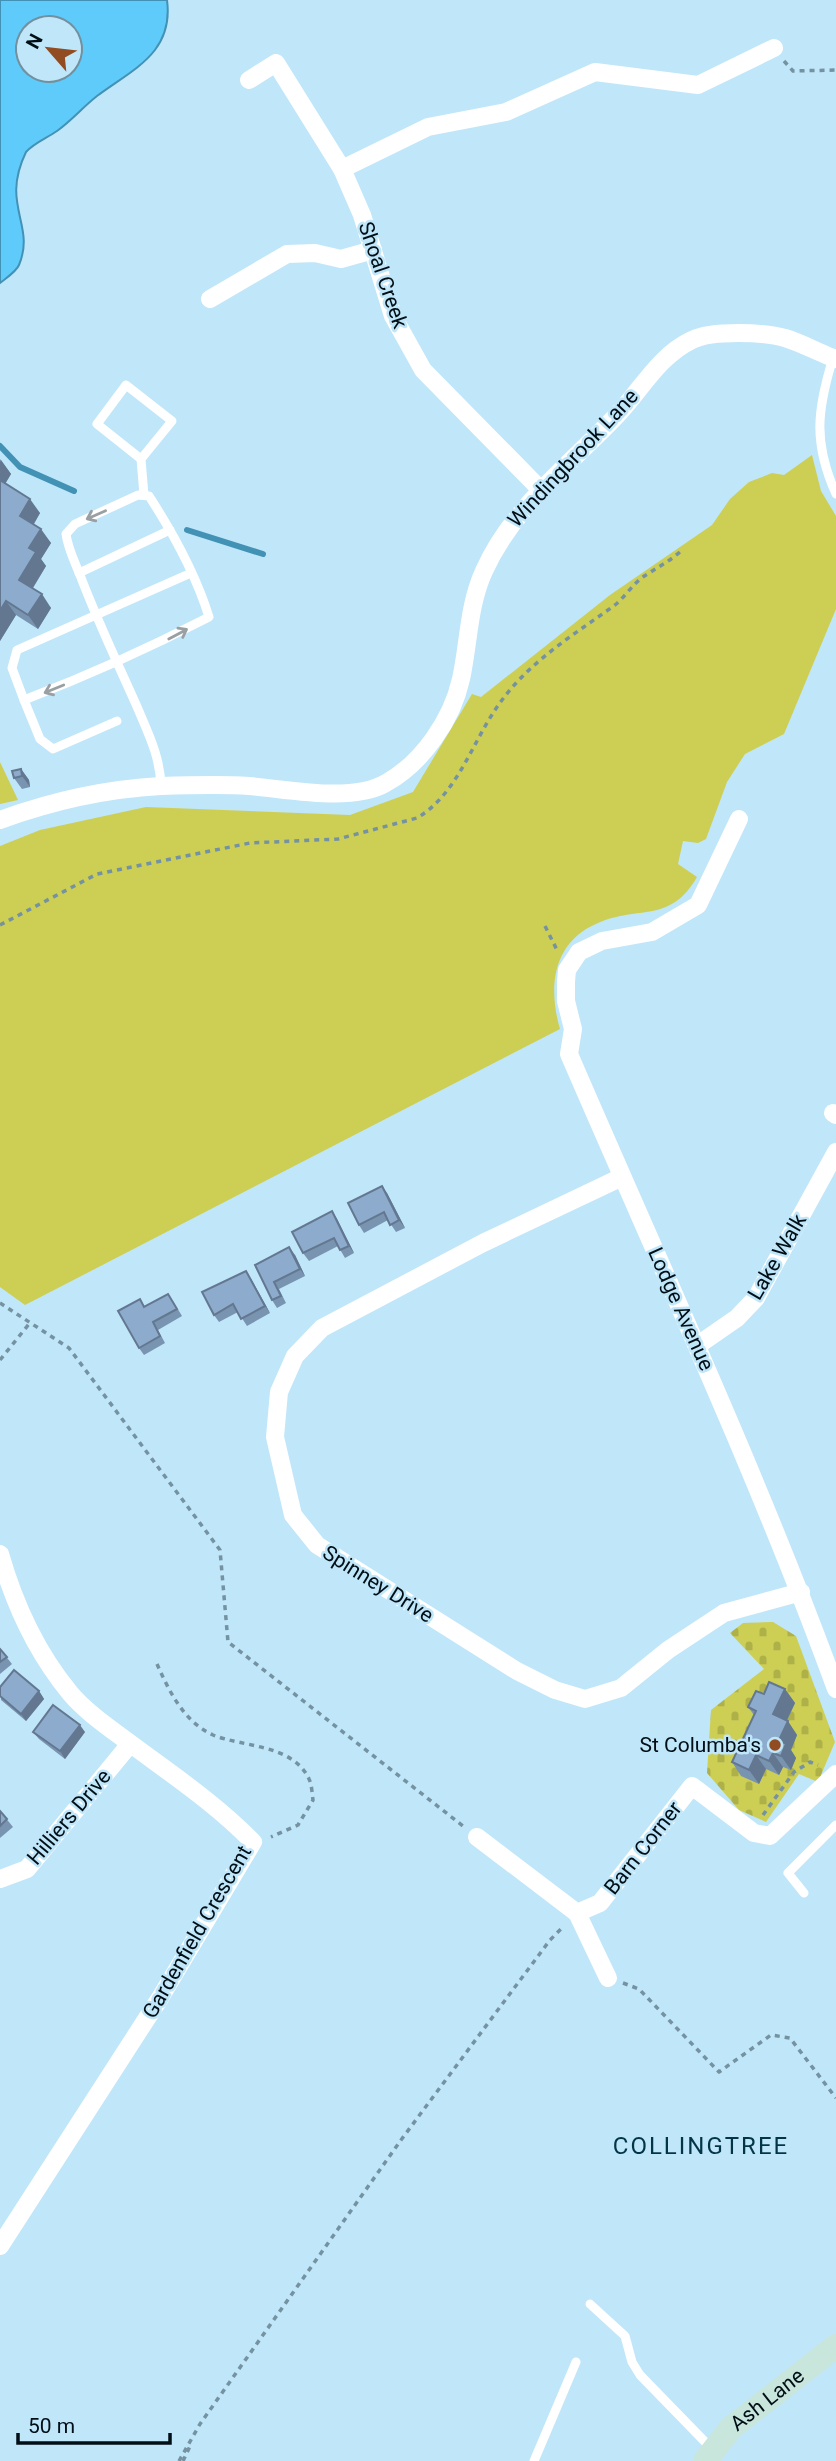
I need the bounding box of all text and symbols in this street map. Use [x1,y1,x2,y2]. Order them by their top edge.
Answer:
north arrow [14,14,84,84]
text: N [21,30,48,53]
street label: Shoal Creek [354,218,413,332]
street label: Windingbrook Lane [503,384,643,532]
one-way arrow [86,509,107,522]
one-way arrow [168,626,188,640]
one-way arrow [43,683,65,696]
street label: Lake Walk [743,1210,811,1304]
street label: Lodge Avenue [643,1244,719,1374]
street label: Spinney Drive [318,1540,438,1628]
place label: St Columba's [639,1733,761,1757]
marker: St Columba's [767,1737,783,1753]
street label: Hilliers Drive [22,1765,116,1869]
street label: Barn Corner [599,1797,687,1899]
street label: Gardenfield Crescent [138,1841,256,2023]
district label: COLLINGTREE [613,2132,789,2160]
street label: Ash Lane [726,2364,809,2436]
scale bar [18,2402,170,2446]
text: 50 m [28,2414,75,2438]

